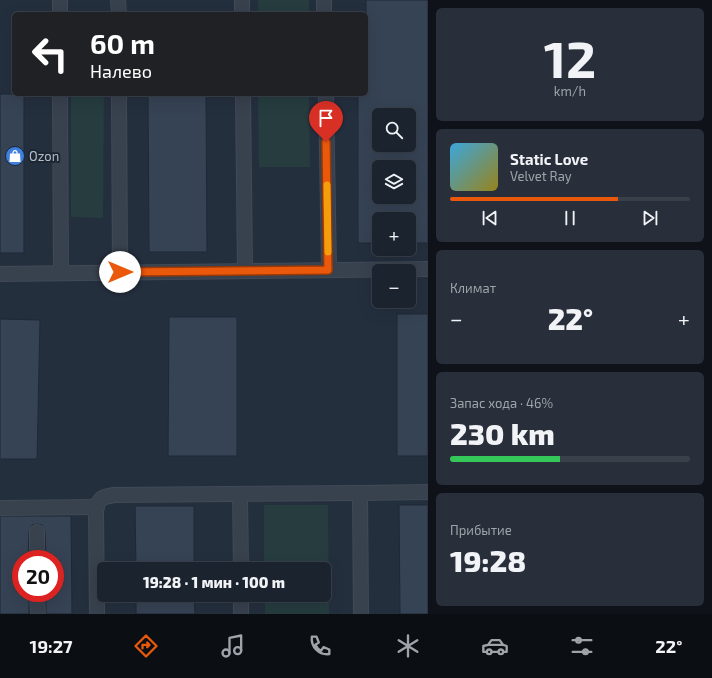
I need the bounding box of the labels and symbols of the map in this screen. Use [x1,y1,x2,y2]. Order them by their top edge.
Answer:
pin [309,101,343,142]
shop icon: Ozon [4,145,26,167]
place label: Ozon [29,148,59,164]
position arrow [99,251,141,293]
speed limit sign: 20 [12,550,64,602]

